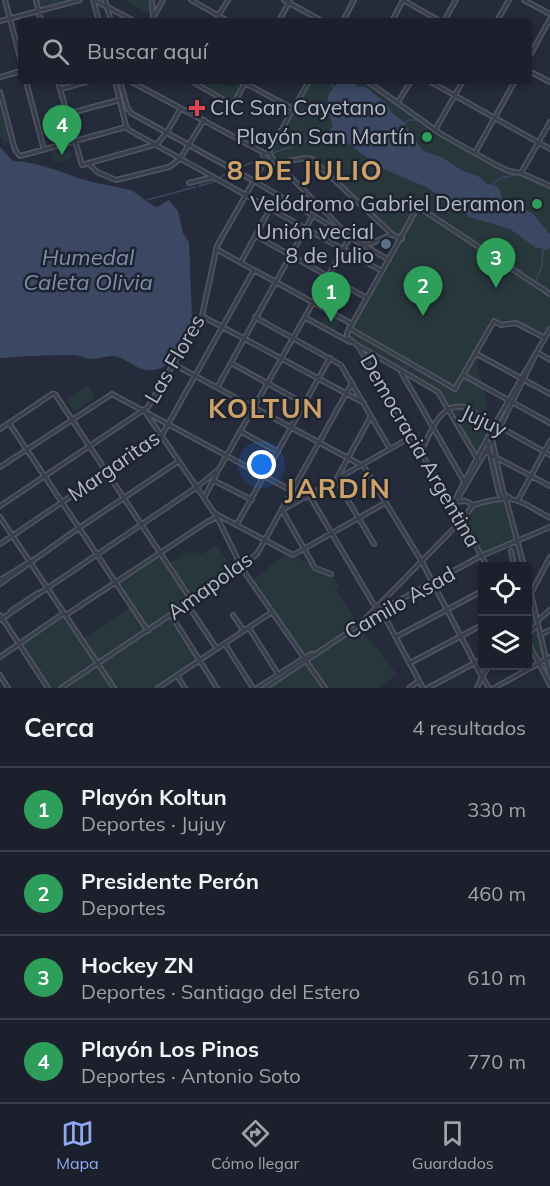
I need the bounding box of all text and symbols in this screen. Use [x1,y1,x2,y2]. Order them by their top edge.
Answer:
search box [18,18,532,84]
icon: search [39,35,72,68]
text: Buscar aquí [87,37,208,65]
place label: CIC San Cayetano [210,94,386,120]
marker: CIC San Cayetano [188,99,206,117]
pin: 4 [42,106,82,155]
place label: Playón San Martín [236,123,415,149]
marker: Playón San Martín [420,130,434,144]
district label: 8 DE JULIO [227,153,383,187]
place label: Velódromo Gabriel Deramon [250,190,525,216]
marker: Velódromo Gabriel Deramon [530,197,544,211]
place label: Unión vecial 8 de Julio [256,218,374,268]
marker: Unión vecial 8 de Julio [379,237,393,251]
pin: 3 [476,238,516,288]
water label: Humedal Caleta Olivia [23,243,153,296]
pin: 2 [404,266,442,316]
pin: 1 [312,272,350,322]
street label: Las Flores [138,310,210,407]
street label: Democracia Argentina [355,350,487,551]
district label: KOLTUN [208,391,324,425]
street label: Jujuy [457,398,511,442]
street label: Margaritas [62,424,164,506]
your location [247,450,276,479]
district label: JARDÍN [285,471,391,505]
street label: Amapolas [162,546,257,625]
street label: Camilo Asad [340,560,459,644]
map controls [478,562,532,670]
button: locate [478,562,532,616]
button: layers [478,616,532,670]
text: Cerca [24,711,94,744]
text: 4 resultados [412,715,526,740]
text: Playón Koltun [81,783,227,811]
text: 1 [38,797,50,822]
text: 330 m [467,797,526,822]
text: Deportes · Jujuy [81,811,226,836]
text: Presidente Perón [81,867,259,895]
text: 2 [38,881,50,906]
text: 460 m [467,881,526,906]
text: Deportes [81,895,166,920]
text: Hockey ZN [81,951,194,979]
text: 3 [38,965,50,990]
text: 610 m [467,965,526,990]
text: Deportes · Santiago del Estero [81,979,360,1004]
text: Playón Los Pinos [81,1035,259,1063]
text: 4 [38,1049,50,1074]
text: 770 m [467,1049,526,1074]
text: Deportes · Antonio Soto [81,1063,301,1088]
tab: Mapa [56,1117,99,1173]
tab: Cómo llegar [211,1117,299,1173]
tab: Guardados [412,1117,494,1173]

